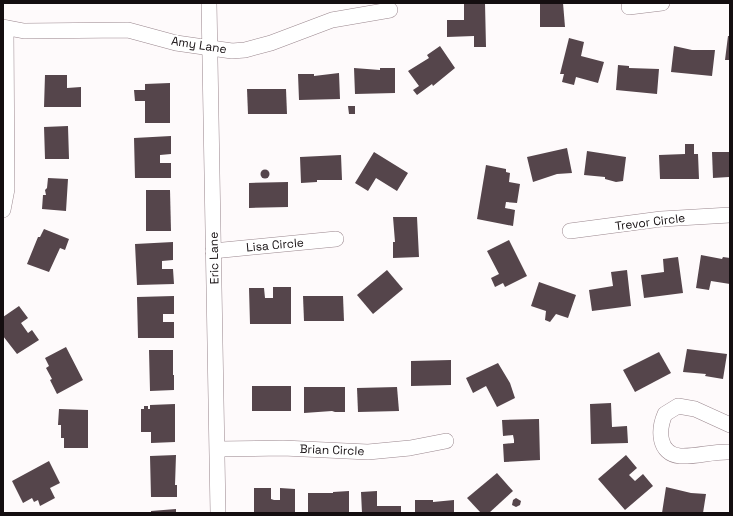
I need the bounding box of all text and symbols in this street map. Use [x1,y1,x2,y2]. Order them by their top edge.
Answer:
street label: Amy Lane [170,33,228,57]
street label: Trevor Circle [614,210,686,234]
street label: Eric Lane [206,232,222,284]
street label: Lisa Circle [245,235,305,255]
street label: Brian Circle [299,441,365,459]

